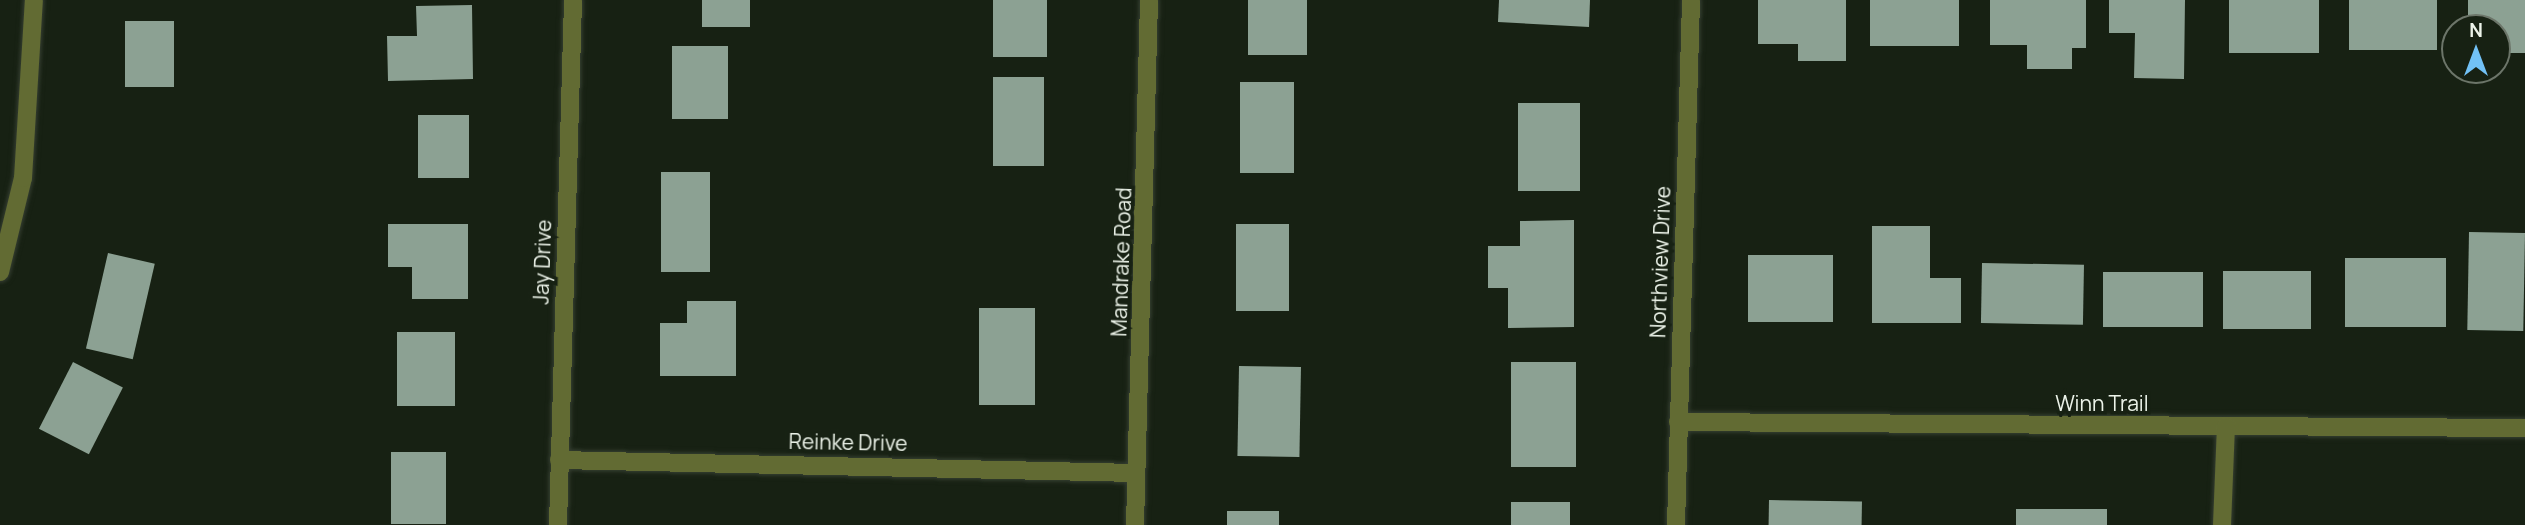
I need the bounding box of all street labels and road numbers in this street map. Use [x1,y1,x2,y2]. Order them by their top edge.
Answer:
street label: Northview Drive [1645,186,1675,338]
street label: Mandrake Road [1106,187,1136,337]
street label: Jay Drive [528,219,556,305]
street label: Winn Trail [2055,390,2149,416]
street label: Reinke Drive [788,428,908,456]

